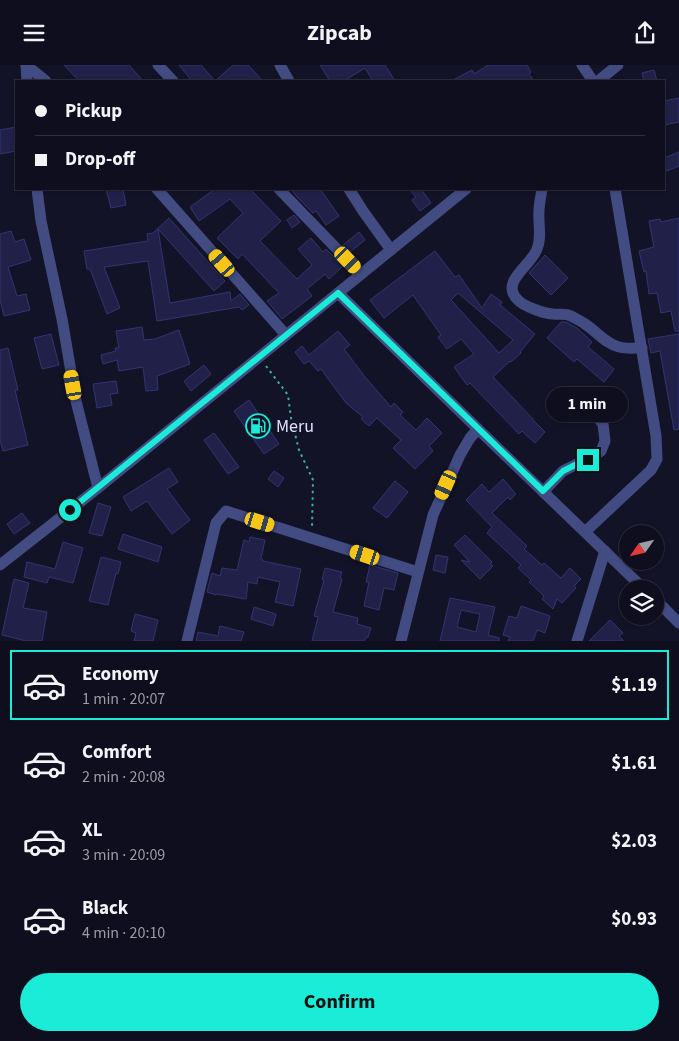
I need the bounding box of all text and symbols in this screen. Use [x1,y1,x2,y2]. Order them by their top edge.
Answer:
text: Zipcab [307,17,372,49]
icon: menu [20,19,48,47]
icon: share [631,19,659,47]
text: Pickup [65,98,122,125]
text: Drop-off [65,146,135,173]
car [332,244,363,276]
car [206,247,237,279]
car [63,369,82,401]
callout: 1 min [547,387,629,423]
text: 1 min [568,393,606,415]
fuel station icon: Meru [245,413,271,439]
place label: Meru [276,414,314,439]
route end [577,449,599,471]
car [433,468,458,502]
route start [59,499,81,521]
car [243,510,276,534]
north arrow [619,525,664,570]
map controls [619,525,664,625]
car [348,543,381,567]
button: layers [619,580,664,625]
text: Economy [82,661,159,688]
icon: car [22,663,67,708]
text: $1.19 [611,672,657,699]
text: 1 min · 20:07 [82,688,165,710]
text: Comfort [82,739,152,766]
icon: car [22,741,67,786]
text: $1.61 [611,750,657,777]
text: 2 min · 20:08 [82,766,165,788]
text: XL [82,817,103,844]
icon: car [22,819,67,864]
text: $2.03 [611,828,657,855]
text: 3 min · 20:09 [82,844,165,866]
text: Black [82,895,128,922]
icon: car [22,897,67,942]
text: $0.93 [611,906,657,933]
text: 4 min · 20:10 [82,922,165,944]
button: Confirm [20,973,659,1031]

